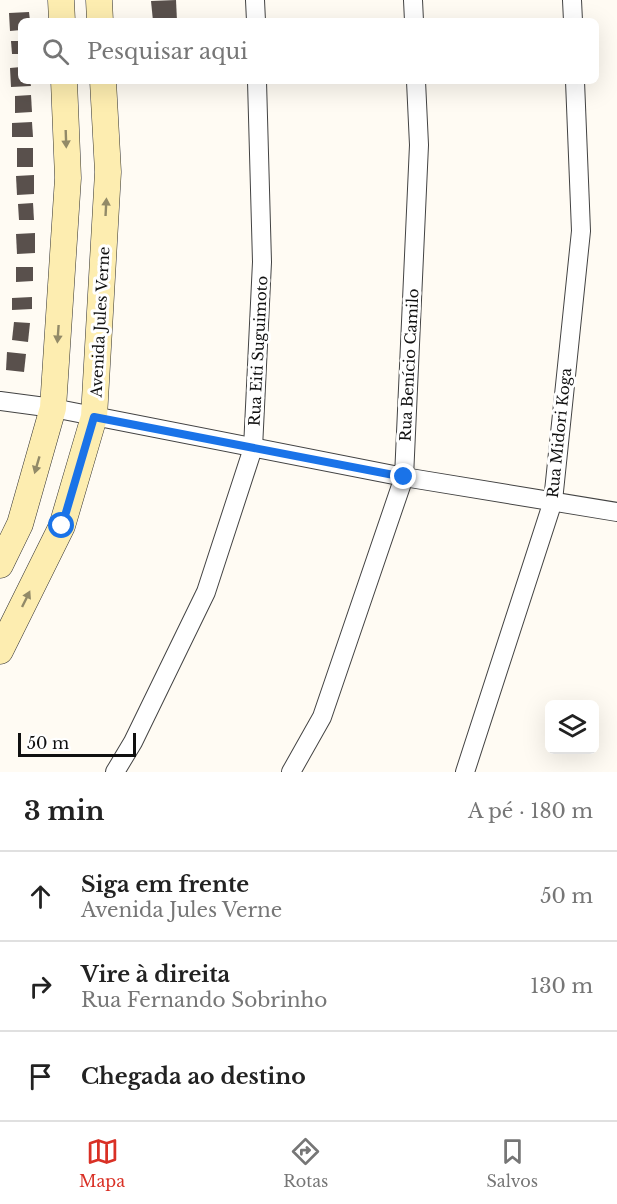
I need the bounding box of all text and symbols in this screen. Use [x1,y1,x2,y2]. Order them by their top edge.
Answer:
search box [18,18,599,84]
icon: search [39,35,72,68]
text: Pesquisar aqui [87,38,248,65]
one-way arrow [62,130,71,149]
one-way arrow [102,198,111,217]
street label: Avenida Jules Verne [87,246,113,399]
street label: Rua Eiti Suguimoto [245,275,271,427]
street label: Rua Benício Camilo [395,288,423,442]
one-way arrow [53,325,62,344]
street label: Rua Midori Koga [543,366,575,499]
one-way arrow [32,456,41,474]
route end [390,463,416,489]
route start [48,512,74,538]
one-way arrow [21,590,31,607]
map controls [545,700,599,754]
button: layers [545,700,599,754]
scale bar [18,730,136,758]
text: 50 m [27,733,69,753]
text: 3 min [24,795,105,827]
text: A pé · 180 m [468,799,593,823]
text: Siga em frente [81,871,249,898]
icon: ahead [24,880,57,913]
text: 50 m [540,884,593,908]
text: Avenida Jules Verne [81,898,282,922]
text: Vire à direita [81,961,230,988]
icon: right [24,970,57,1003]
text: 130 m [530,974,593,998]
text: Rua Fernando Sobrinho [81,988,327,1012]
icon: arrive [24,1060,57,1093]
text: Chegada ao destino [81,1063,306,1090]
tab: Mapa [79,1135,125,1191]
tab: Rotas [283,1135,328,1191]
tab: Salvos [486,1135,538,1191]

